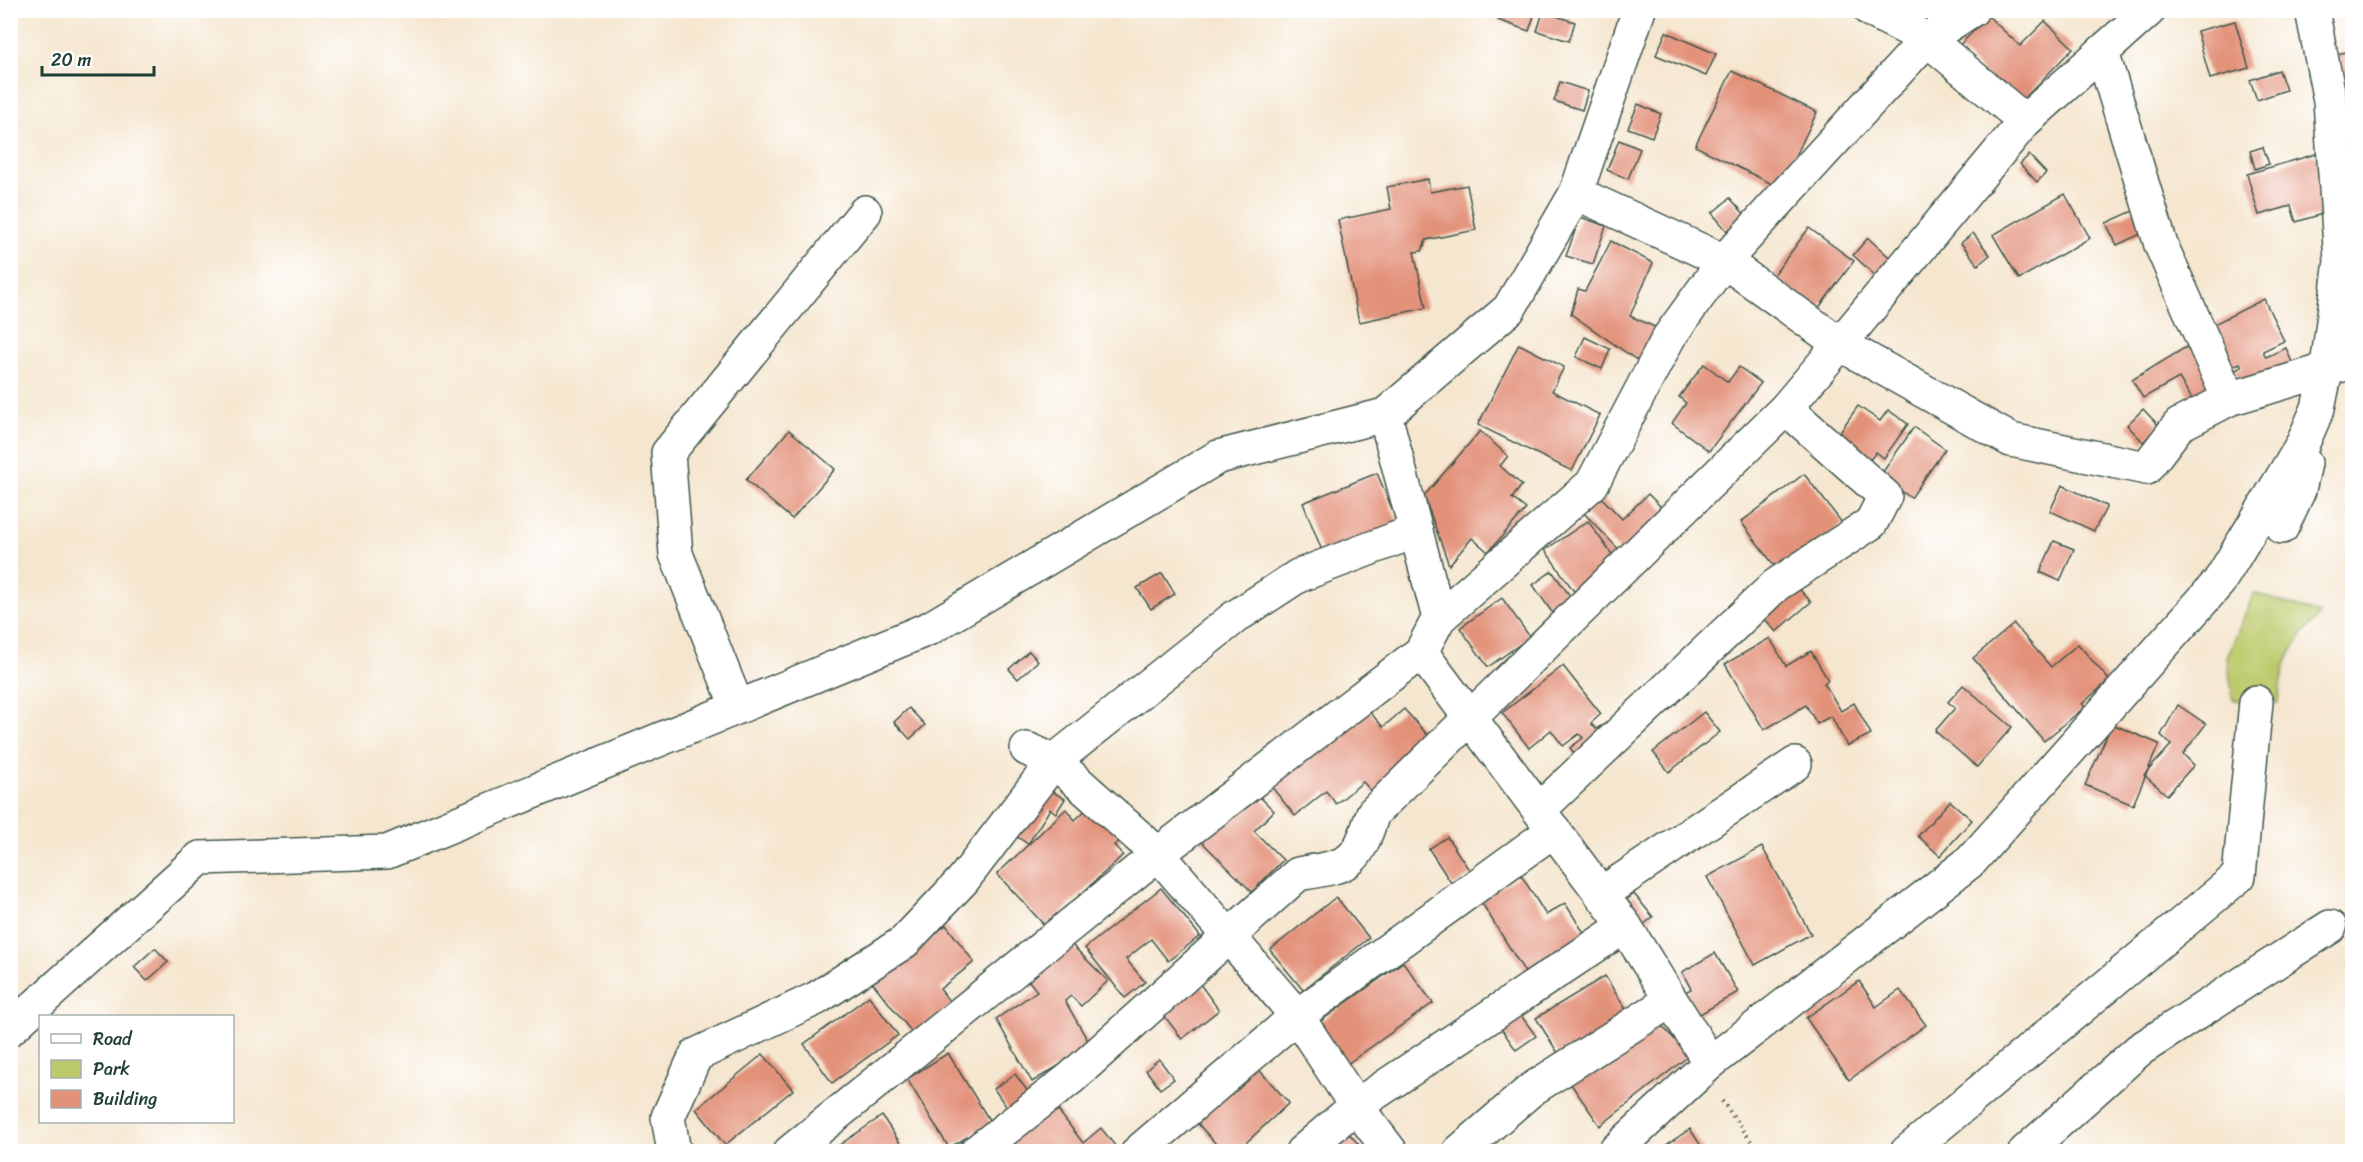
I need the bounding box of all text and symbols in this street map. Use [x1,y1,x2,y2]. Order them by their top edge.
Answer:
scale bar [42,39,154,77]
text: 20 m [51,44,91,76]
legend [39,1015,234,1123]
text: Road [93,1023,133,1055]
text: Park [93,1053,130,1085]
text: Building [93,1083,157,1115]

